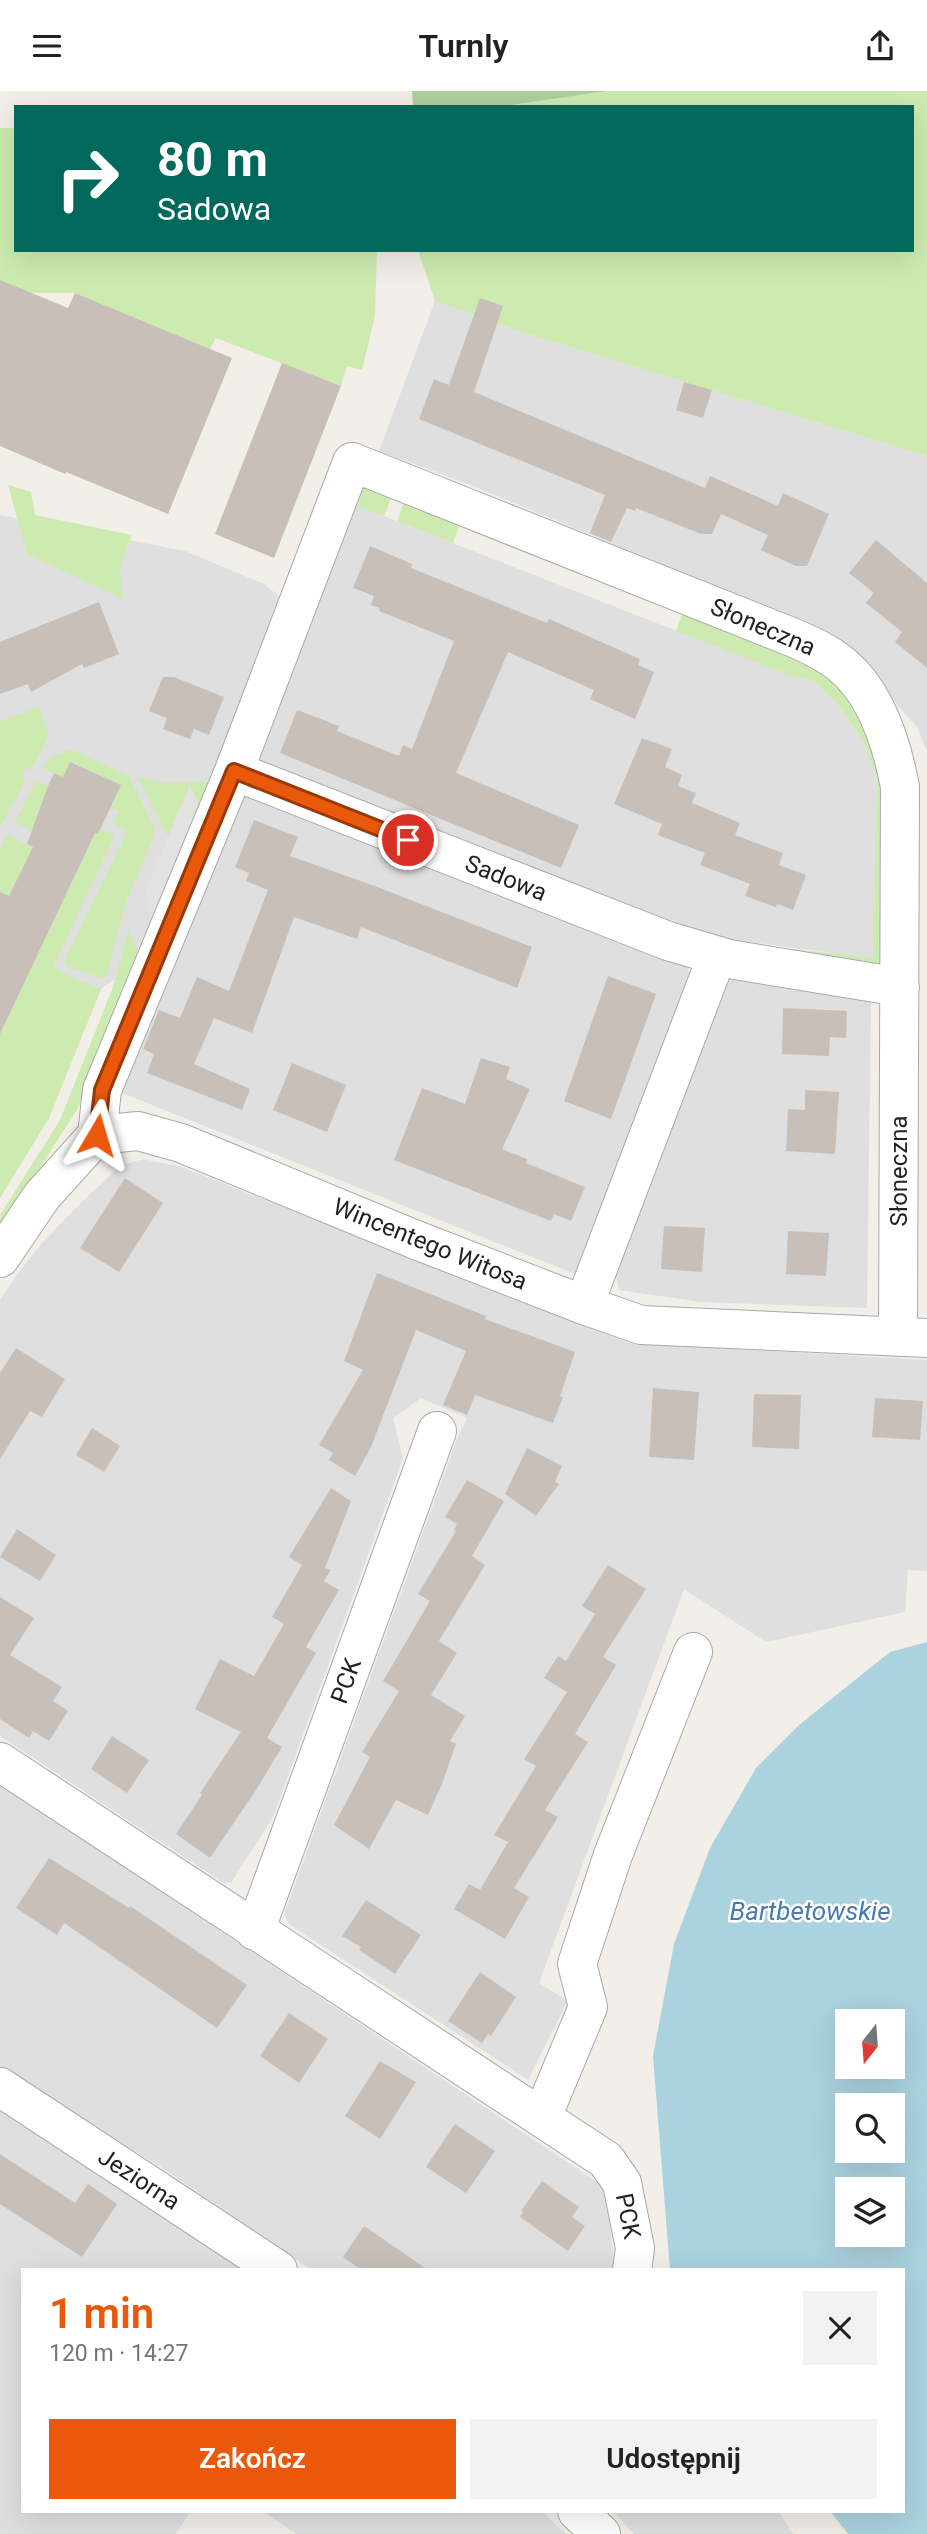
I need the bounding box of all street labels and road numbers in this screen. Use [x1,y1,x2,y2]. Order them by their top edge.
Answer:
street label: Słoneczna [706,592,820,662]
street label: Sadowa [461,849,551,907]
street label: Słoneczna [885,1115,913,1227]
street label: Wincentego Witosa [329,1192,531,1296]
street label: PCK [325,1654,367,1707]
street label: Jeziorna [93,2142,185,2216]
street label: PCK [610,2191,646,2242]

